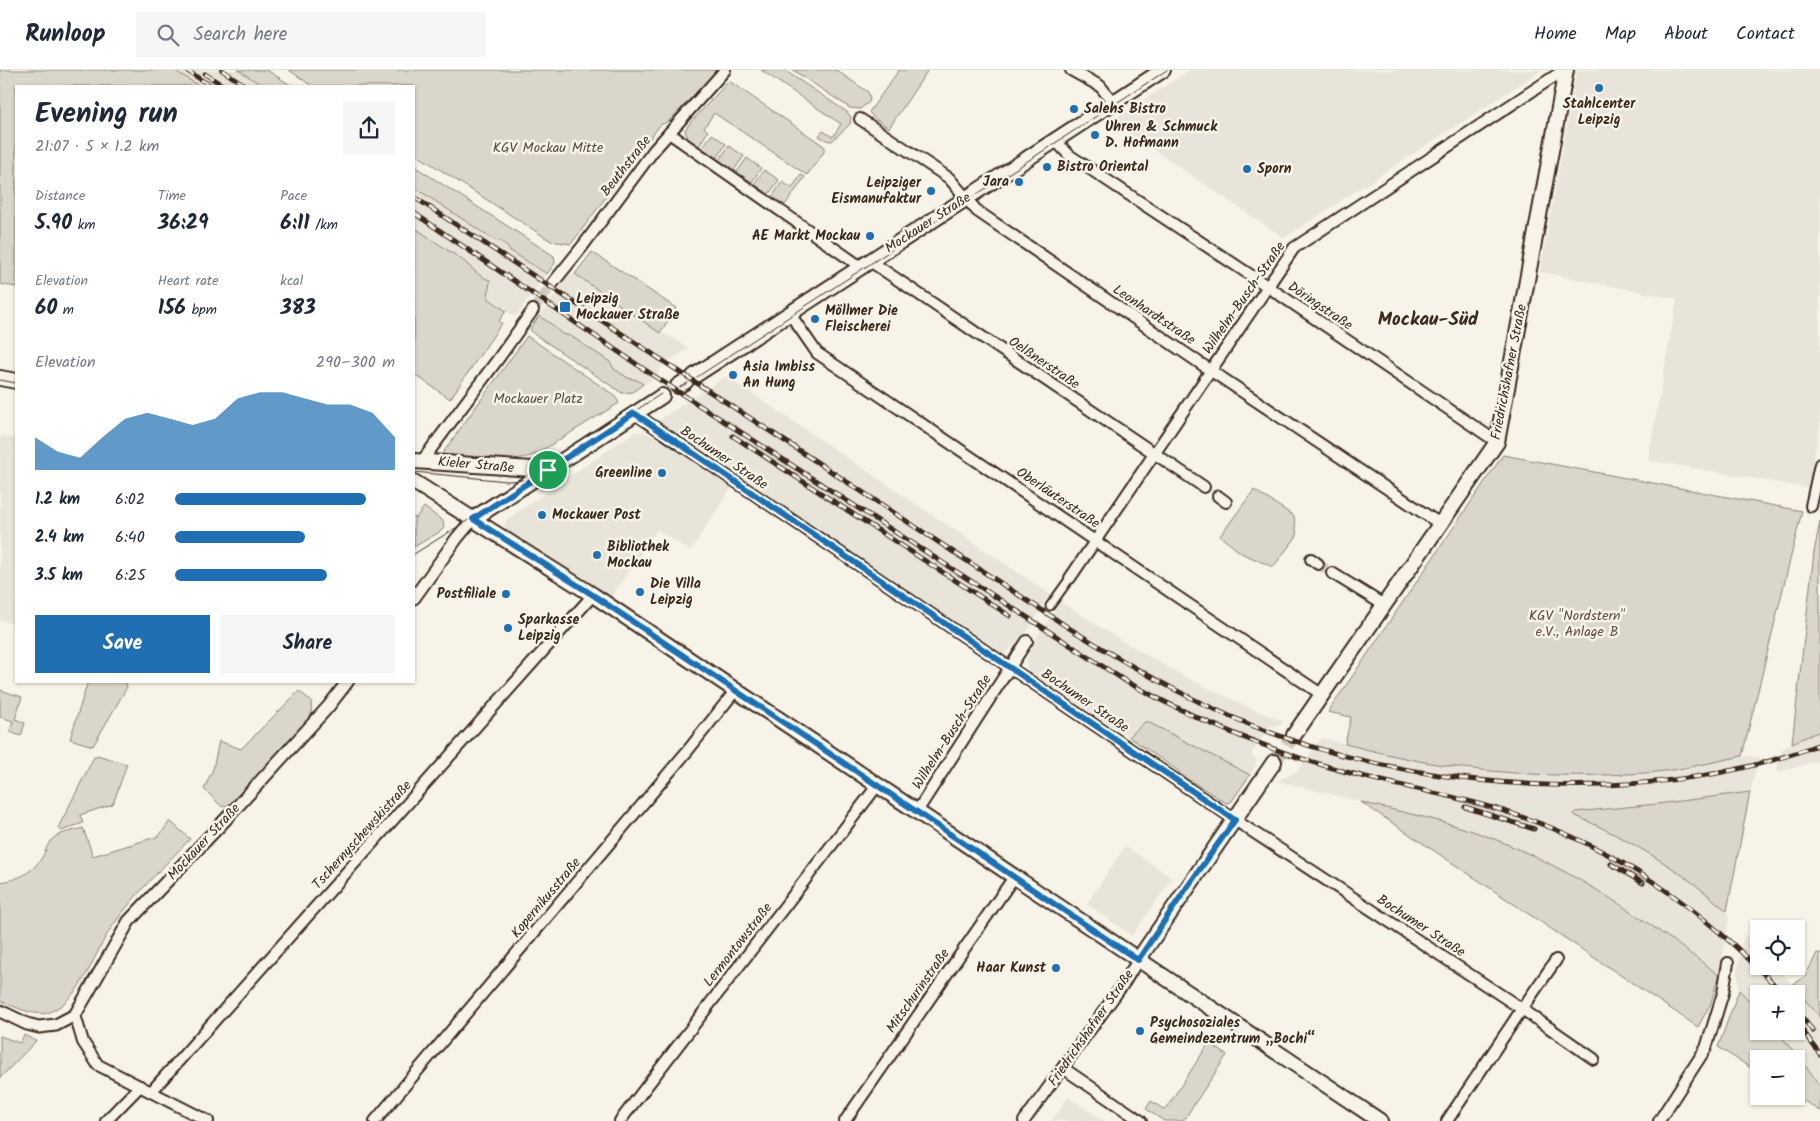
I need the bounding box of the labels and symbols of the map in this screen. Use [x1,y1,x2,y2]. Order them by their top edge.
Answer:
marker: Stahlcenter Leipzig [1593,82,1605,94]
place label: Stahlcenter Leipzig [1563,93,1636,131]
place label: Salehs Bistro [1084,98,1167,120]
marker: Salehs Bistro [1068,103,1080,115]
place label: Uhren & Schmuck D. Hofmann [1105,116,1218,154]
marker: Uhren & Schmuck D. Hofmann [1089,129,1101,141]
street label: Beuthstraße [595,130,657,201]
park label: KGV Mockau Mitte [493,137,604,159]
place label: Bistro Oriental [1057,156,1148,178]
place label: Sporn [1257,158,1292,180]
marker: Bistro Oriental [1041,161,1053,173]
marker: Sporn [1241,163,1253,175]
place label: Jara [983,171,1009,193]
place label: Leipziger Eismanufaktur [832,172,922,210]
marker: Jara [1013,176,1025,188]
marker: Leipziger Eismanufaktur [925,185,937,197]
street label: Mockauer Straße [881,187,976,259]
place label: AE Markt Mockau [752,225,860,247]
marker: AE Markt Mockau [864,230,876,242]
street label: Wilhelm-Busch-Straße [1197,237,1292,359]
street label: Döringstraße [1283,276,1358,336]
street label: Leonhardtstraße [1108,279,1200,351]
place label: Leipzig Mockauer Straße [576,288,680,326]
marker: Leipzig Mockauer Straße [558,300,572,314]
place label: Möllmer Die Fleischerei [825,300,898,338]
street label: Friedrichshafner Straße [1485,301,1533,442]
district label: Mockau-Süd [1378,305,1479,335]
marker: Möllmer Die Fleischerei [809,313,821,325]
street label: Oelßnerstraße [1004,331,1085,395]
place label: Asia Imbiss An Hung [743,356,815,394]
marker: Asia Imbiss An Hung [727,369,739,381]
park label: Mockauer Platz [493,388,583,410]
street label: Bochumer Straße [676,420,773,496]
pin [527,449,569,491]
street label: Kieler Straße [437,451,516,479]
place label: Greenline [595,462,652,484]
street label: Oberläuterstraße [1012,462,1105,535]
marker: Greenline [656,467,668,479]
place label: Mockauer Post [552,504,642,526]
marker: Mockauer Post [536,509,548,521]
place label: Bibliothek Mockau [607,536,670,574]
marker: Bibliothek Mockau [591,549,603,561]
place label: Die Villa Leipzig [650,573,701,611]
place label: Postfiliale [437,583,496,605]
marker: Die Villa Leipzig [634,586,646,598]
marker: Postfiliale [500,588,512,600]
park label: KGV "Nordstern" e.V., Anlage B [1529,605,1626,643]
place label: Sparkasse Leipzig [518,609,580,647]
marker: Sparkasse Leipzig [502,622,514,634]
street label: Bochumer Straße [1037,663,1134,739]
street label: Wilhelm-Busch-Straße [907,670,998,794]
street label: Tschernyschewskistraße [307,775,418,895]
street label: Mockauer Straße [162,798,246,886]
street label: Kopernikusstraße [506,852,587,943]
street label: Bochumer Straße [1372,889,1470,963]
street label: Lermontowstraße [698,898,778,992]
street label: Mitschurinstraße [881,944,956,1038]
place label: Haar Kunst [976,957,1047,979]
marker: Haar Kunst [1050,962,1062,974]
street label: Friedrichshafner Straße [1042,965,1140,1091]
place label: Psychosoziales Gemeindezentrum „Bochi“ [1150,1012,1316,1050]
marker: Psychosoziales Gemeindezentrum „Bochi“ [1134,1025,1146,1037]

